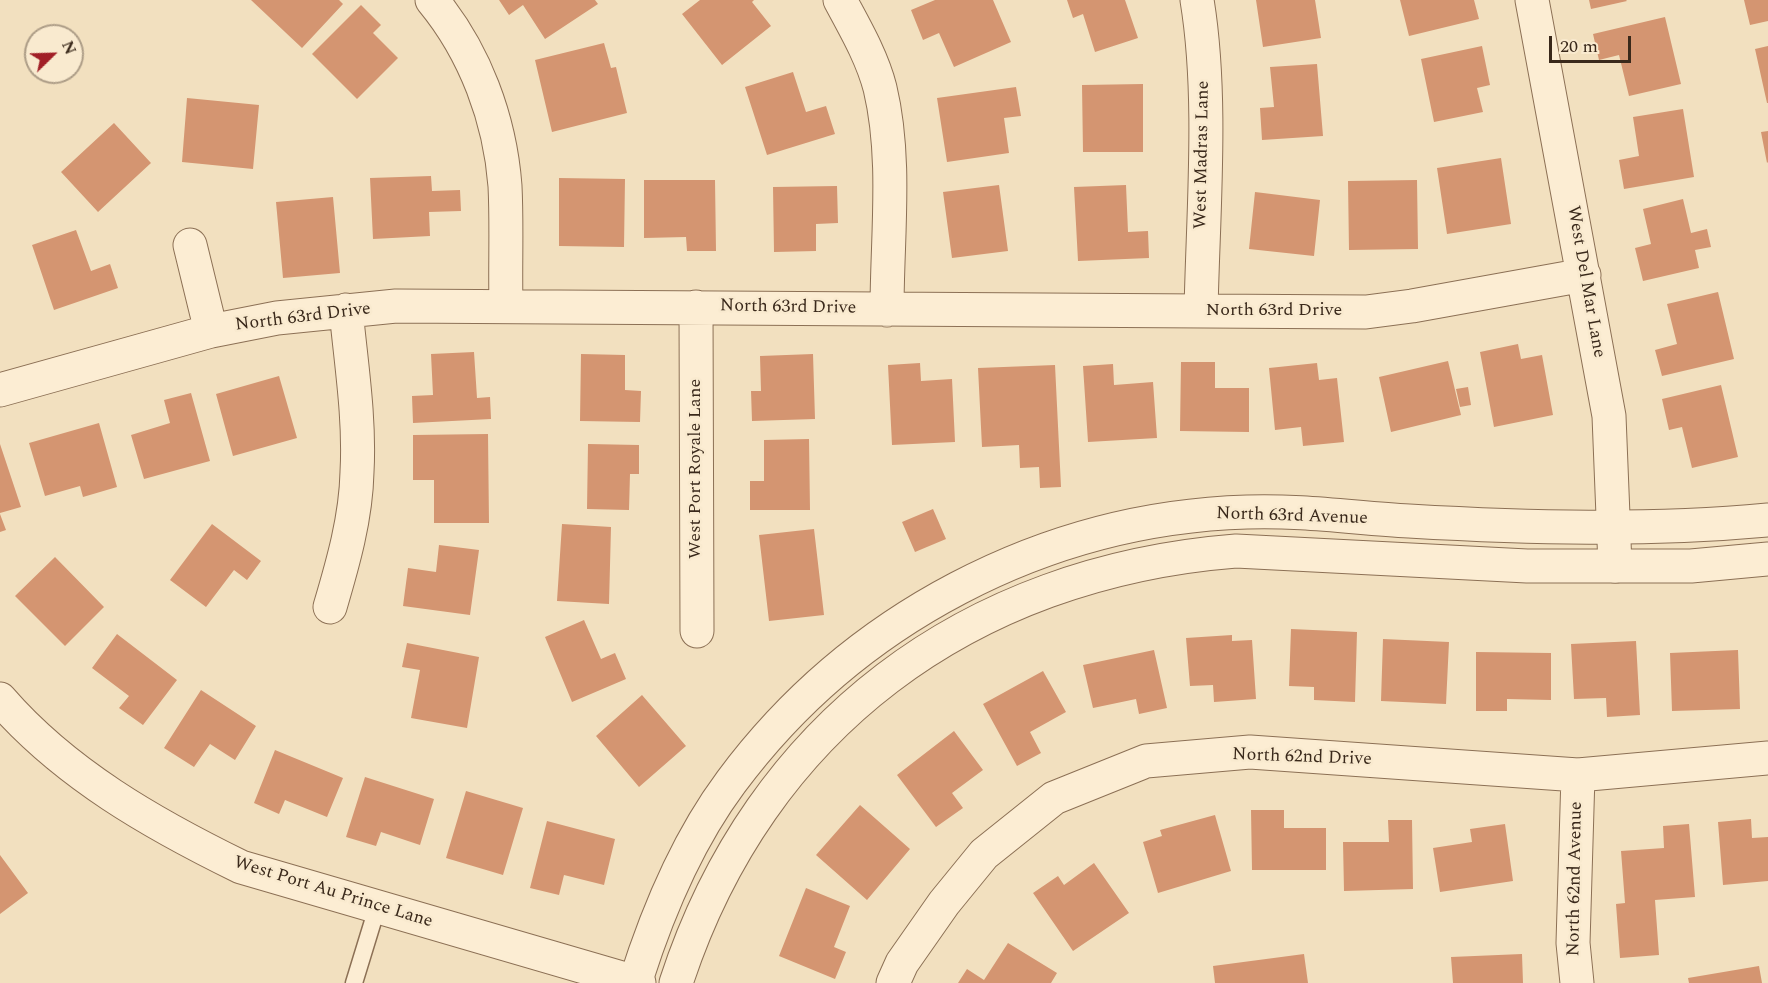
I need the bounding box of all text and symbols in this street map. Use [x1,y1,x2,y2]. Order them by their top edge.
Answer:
north arrow [24,24,84,84]
scale bar [1552,24,1634,62]
text: 20 m [1560,33,1598,60]
text: N [55,37,82,58]
street label: West Madras Lane [1191,81,1215,229]
street label: West Del Mar Lane [1561,204,1609,360]
street label: North 63rd Drive [720,296,856,320]
street label: North 63rd Drive [234,299,372,337]
street label: North 63rd Drive [1206,300,1342,322]
street label: West Port Royale Lane [685,379,707,559]
street label: North 63rd Avenue [1216,504,1368,530]
street label: North 62nd Drive [1232,745,1372,771]
street label: North 62nd Avenue [1564,801,1588,957]
street label: West Port Au Prince Lane [231,852,435,934]

